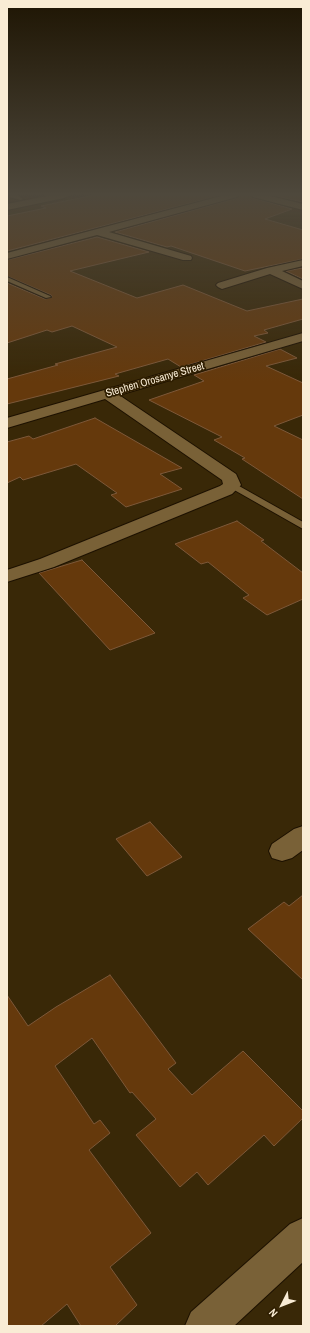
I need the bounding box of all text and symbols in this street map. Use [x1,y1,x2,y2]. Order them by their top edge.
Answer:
street label: Stephen Orosanye Street [104,360,206,400]
north arrow [262,1285,302,1325]
text: N [266,1306,280,1320]

